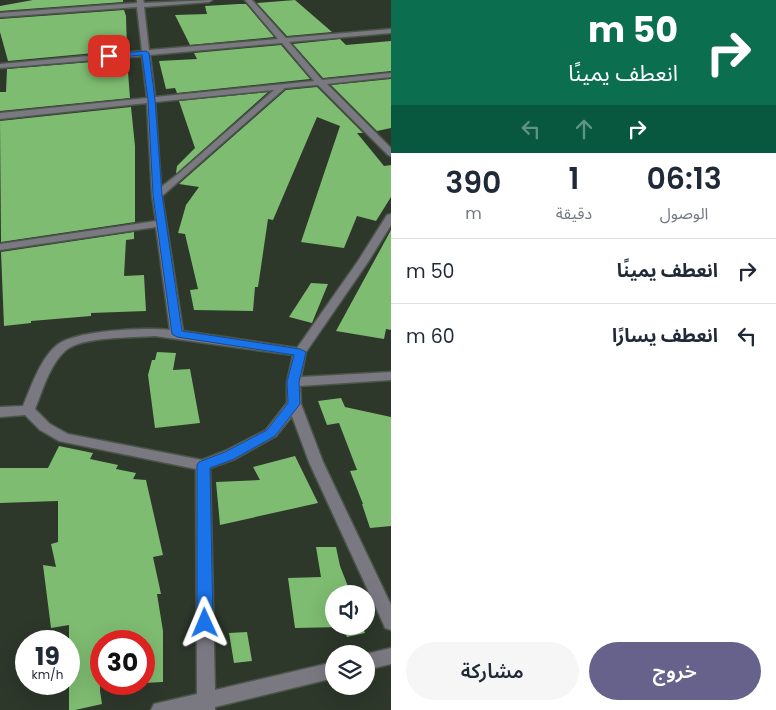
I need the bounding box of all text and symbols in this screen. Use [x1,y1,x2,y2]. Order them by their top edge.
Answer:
text: 50 m [588,5,678,54]
icon: right [696,20,761,85]
pin [88,35,130,77]
icon: arrive [95,42,123,70]
text: انعطف يمينًا [568,58,678,89]
icon: left [517,115,545,143]
icon: ahead [570,115,598,143]
icon: right [623,115,651,143]
text: 1 [568,157,579,200]
text: 06:13 [646,157,722,200]
text: 390 [445,161,501,204]
text: m [465,202,482,225]
text: دقيقة [556,202,592,225]
text: الوصول [660,202,708,225]
text: انعطف يمينًا [617,257,718,284]
icon: right [733,257,761,285]
text: 50 m [406,258,455,285]
text: انعطف يسارًا [612,322,718,349]
icon: left [733,322,761,350]
text: 60 m [406,323,455,350]
map controls [325,585,375,695]
button: sound [325,585,375,635]
position arrow [178,596,230,648]
speed limit sign: 30 [90,630,155,695]
text: 19 [35,639,60,674]
button: مشاركة [406,642,579,700]
button: خروج [589,642,761,700]
button: layers [325,645,375,695]
text: km/h [32,666,63,683]

